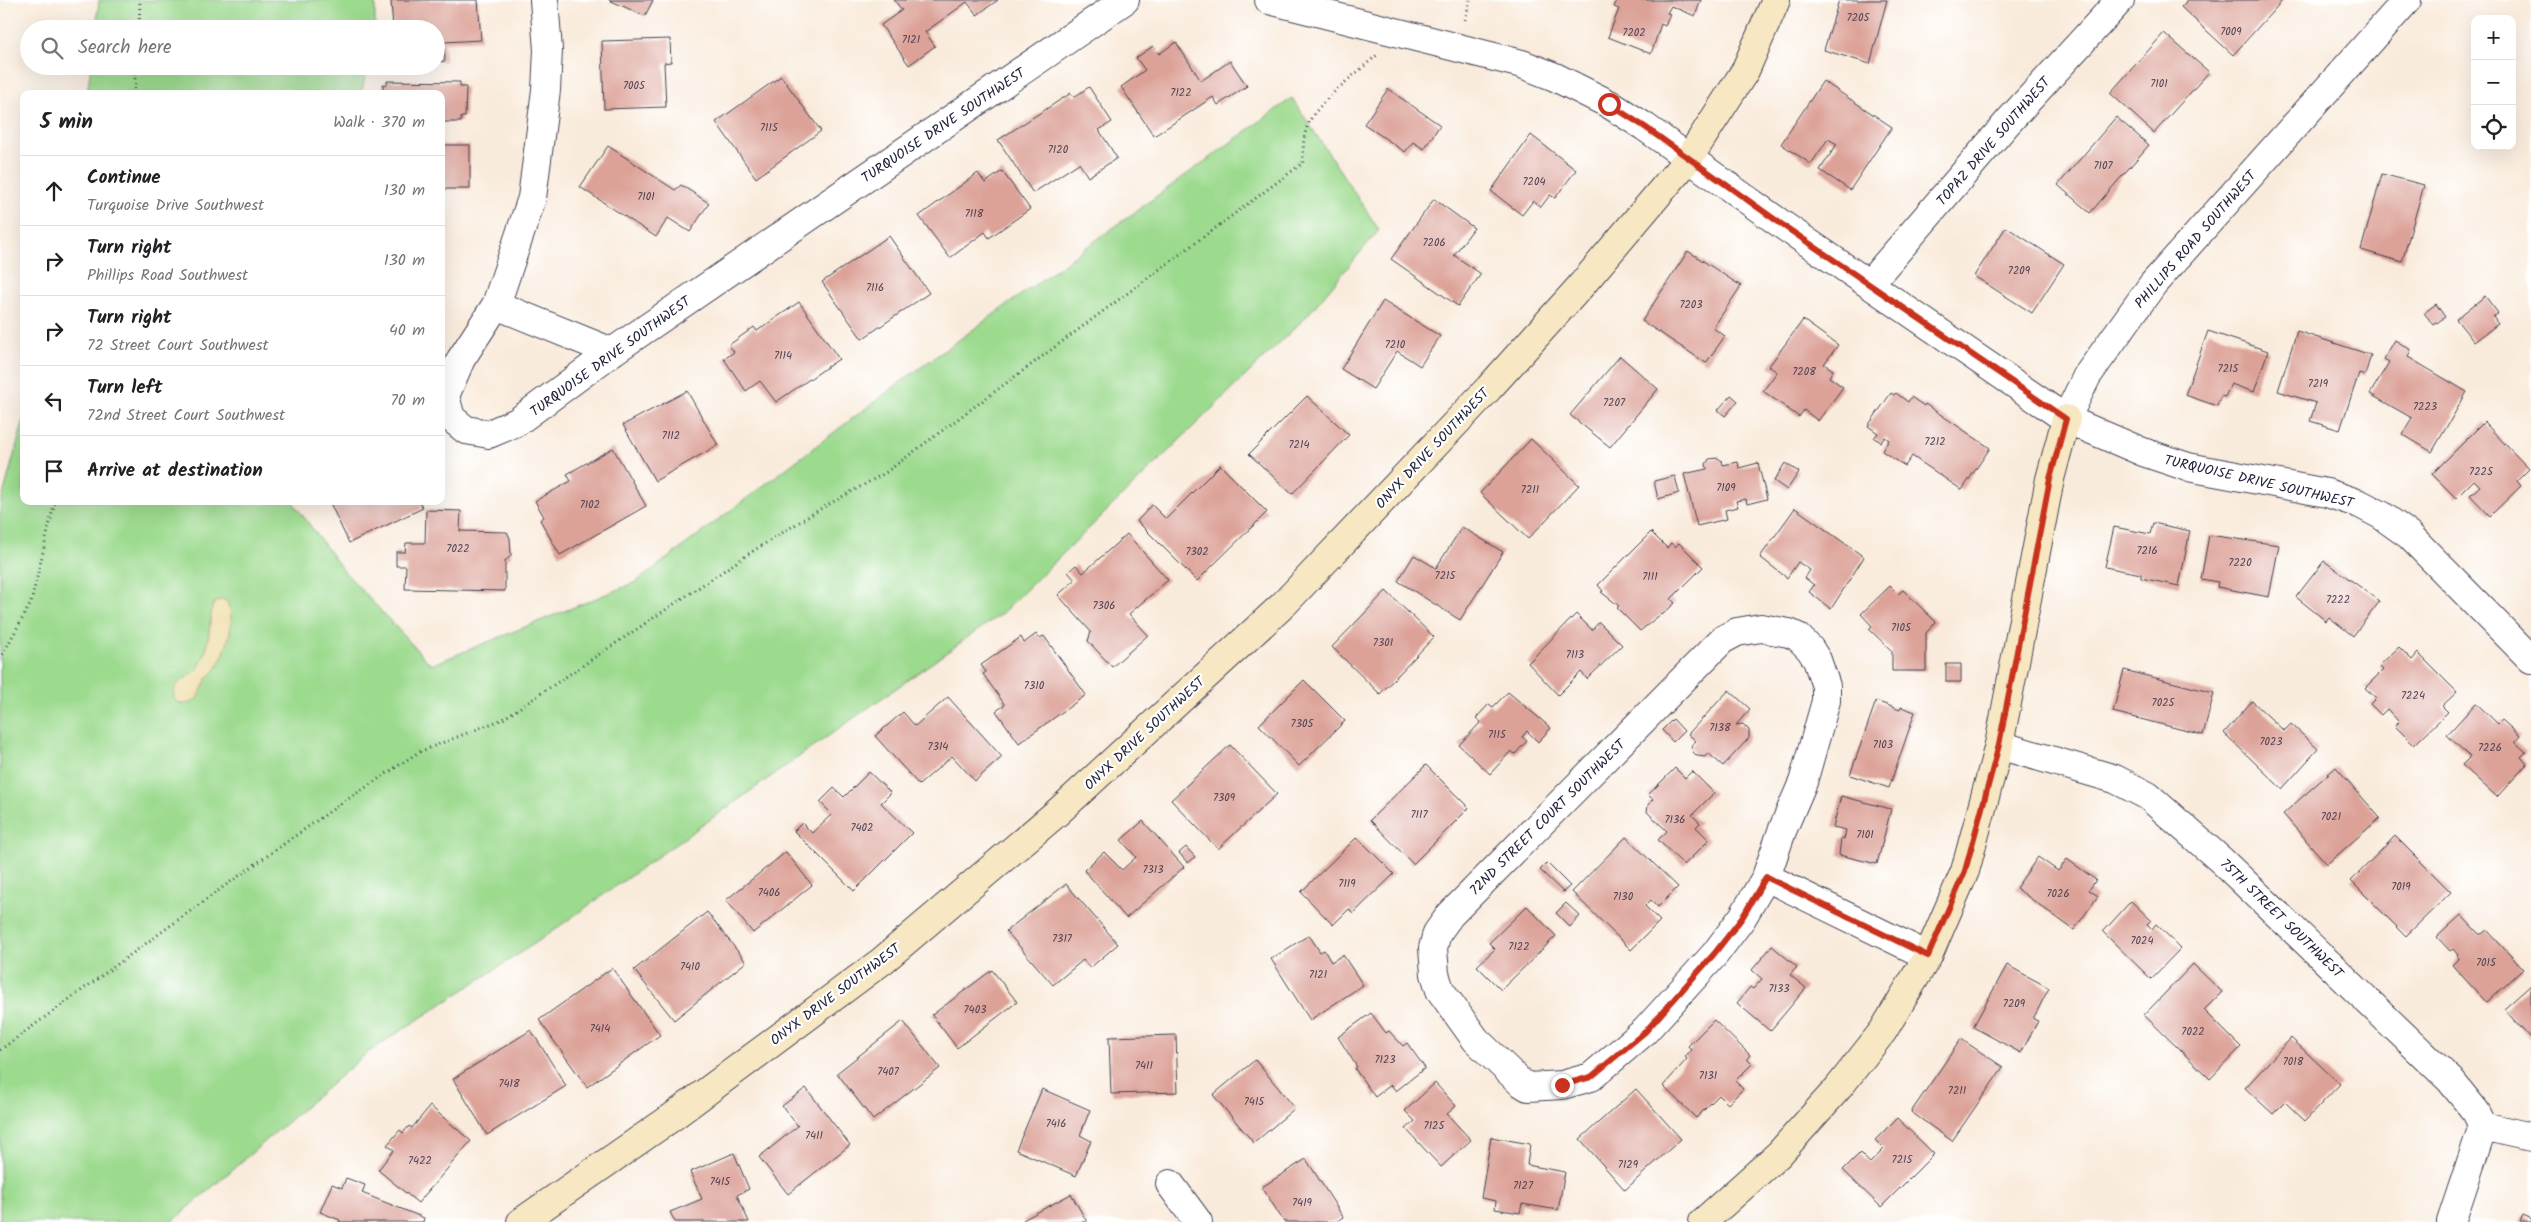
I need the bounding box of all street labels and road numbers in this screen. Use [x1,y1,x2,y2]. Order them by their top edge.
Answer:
street label: TURQUOISE DRIVE SOUTHWEST [857,62,1031,189]
street label: TOPAZ DRIVE SOUTHWEST [1931,71,2057,211]
street label: PHILLIPS ROAD SOUTHWEST [2129,165,2263,314]
street label: TURQUOISE DRIVE SOUTHWEST [526,290,697,423]
street label: ONYX DRIVE SOUTHWEST [1371,382,1496,514]
street label: TURQUOISE DRIVE SOUTHWEST [2162,449,2357,515]
street label: ONYX DRIVE SOUTHWEST [1079,671,1211,796]
street label: 72ND STREET COURT SOUTHWEST [1465,733,1632,901]
street label: 75TH STREET SOUTHWEST [2215,854,2349,985]
street label: ONYX DRIVE SOUTHWEST [766,937,907,1051]

